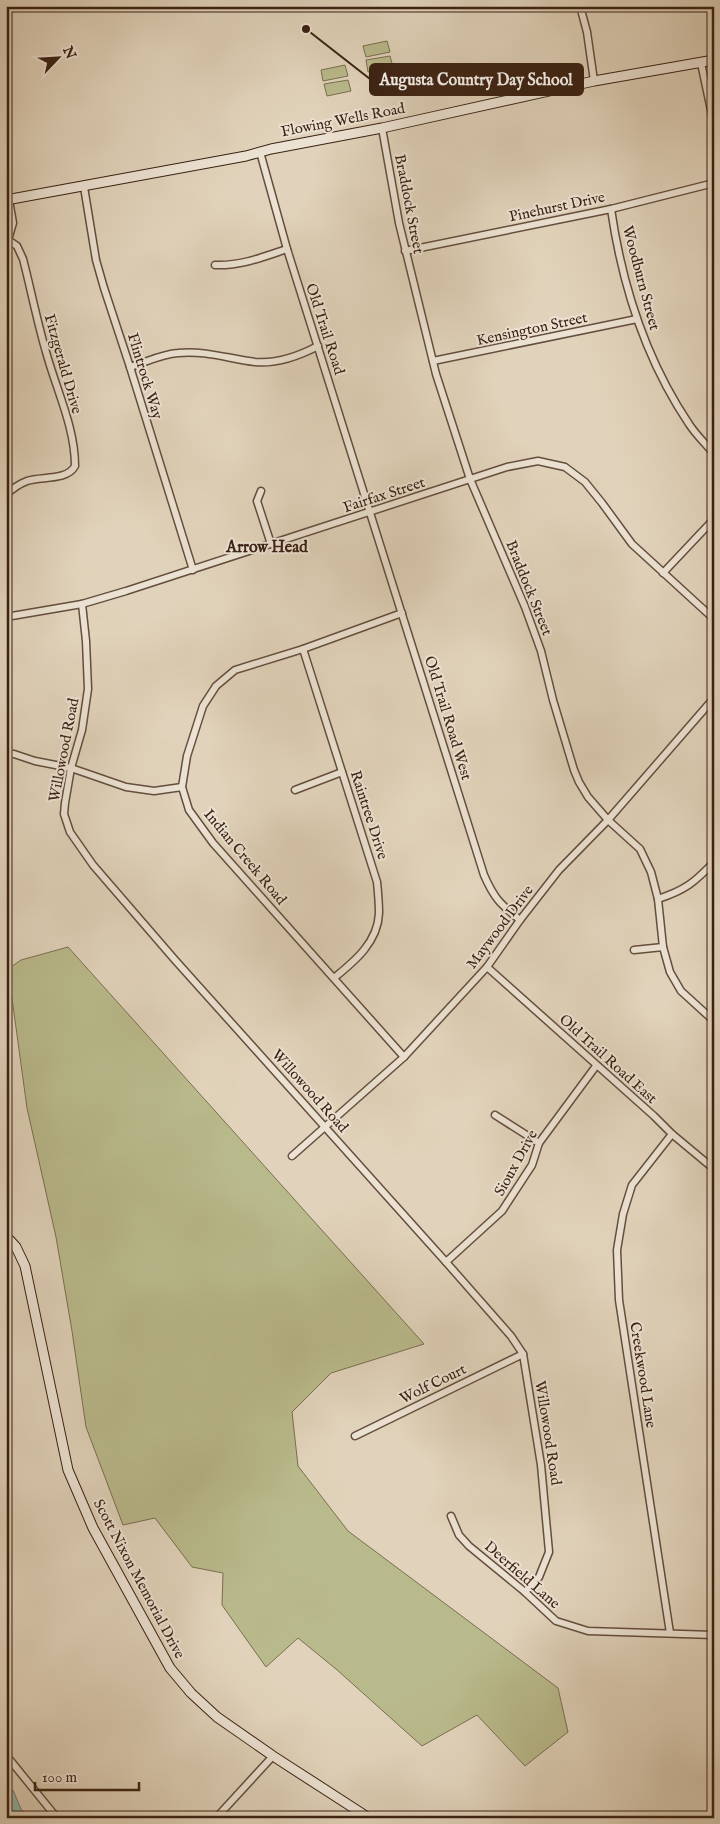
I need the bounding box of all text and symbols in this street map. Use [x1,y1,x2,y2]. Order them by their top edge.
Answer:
north arrow [32,32,82,82]
text: N [58,43,80,62]
callout: Augusta Country Day School [370,64,583,95]
text: Augusta Country Day School [378,71,573,91]
street label: Flowing Wells Road [279,98,408,141]
street label: Braddock Street [390,153,428,255]
street label: Pinehurst Drive [507,188,607,226]
street label: Woodburn Street [618,224,664,332]
street label: Old Trail Road [301,281,349,378]
street label: Kensington Street [475,308,589,350]
street label: Fitzgerald Drive [40,312,86,416]
street label: Flintrock Way [123,331,167,422]
street label: Fairfax Street [341,473,427,517]
district label: Arrow Head [225,538,308,558]
street label: Braddock Street [501,538,557,638]
street label: Old Trail Road West [420,654,476,782]
street label: Willowood Road [45,695,84,804]
street label: Raintree Drive [346,768,392,862]
street label: Indian Creek Road [199,805,291,910]
street label: Maywood Drive [462,881,538,973]
street label: Old Trail Road East [555,1010,661,1108]
street label: Willowood Road [268,1045,353,1137]
street label: Sioux Drive [490,1126,542,1200]
street label: Creekwood Lane [625,1321,661,1429]
street label: Wolf Court [397,1360,469,1408]
street label: Willowood Road [530,1379,566,1488]
street label: Scott Nixon Memorial Drive [89,1496,189,1662]
street label: Deerfield Lane [480,1537,564,1613]
scale bar [35,1759,139,1791]
text: 100 m [42,1768,78,1787]

